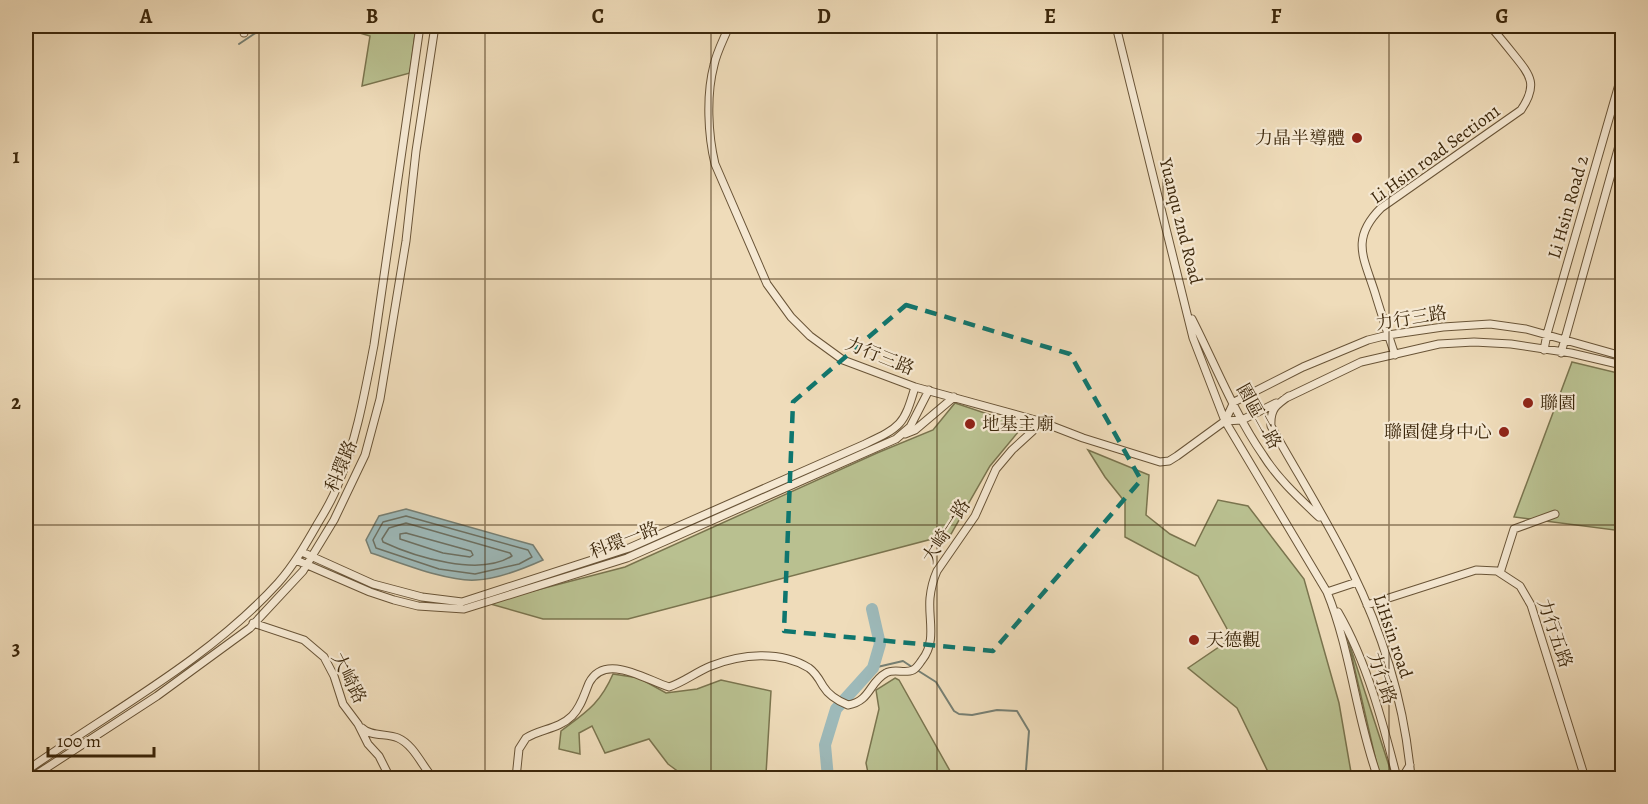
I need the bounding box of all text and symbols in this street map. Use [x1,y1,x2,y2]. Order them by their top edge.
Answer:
text: A [139,3,153,30]
text: B [366,3,378,30]
text: C [592,3,604,30]
text: D [817,3,831,30]
text: E [1044,3,1056,30]
text: F [1271,3,1282,30]
text: G [1495,3,1509,30]
street label: Li Hsin road Section1 [1365,99,1505,209]
place label: 力晶半導體 [1255,126,1345,150]
marker: 力晶半導體 [1350,131,1364,145]
text: 1 [12,143,20,170]
street label: Li Hsin Road 2 [1542,152,1594,261]
street label: Yuanqu 2nd Road [1154,155,1208,287]
street label: 力行三路 [1374,301,1448,335]
street label: 力行三路 [842,331,918,381]
street label: 園區二路 [1231,379,1287,453]
text: 2 [11,389,21,416]
place label: 聯園 [1540,391,1576,415]
marker: 聯園 [1521,396,1535,410]
place label: 地基主廟 [982,412,1054,436]
marker: 地基主廟 [963,417,977,431]
place label: 聯園健身中心 [1384,420,1492,444]
marker: 聯園健身中心 [1497,425,1511,439]
street label: 科環路 [319,436,363,496]
street label: 大崎一路 [916,494,976,568]
street label: 科環一路 [586,516,662,564]
street label: LiHsin road [1368,591,1419,681]
street label: 力行五路 [1532,595,1578,671]
place label: 天德觀 [1206,628,1260,652]
marker: 天德觀 [1187,633,1201,647]
text: 3 [12,635,20,662]
street label: 大崎路 [326,648,372,708]
street label: 力行路 [1362,649,1402,707]
scale bar [48,720,154,758]
text: 100 m [57,729,101,753]

